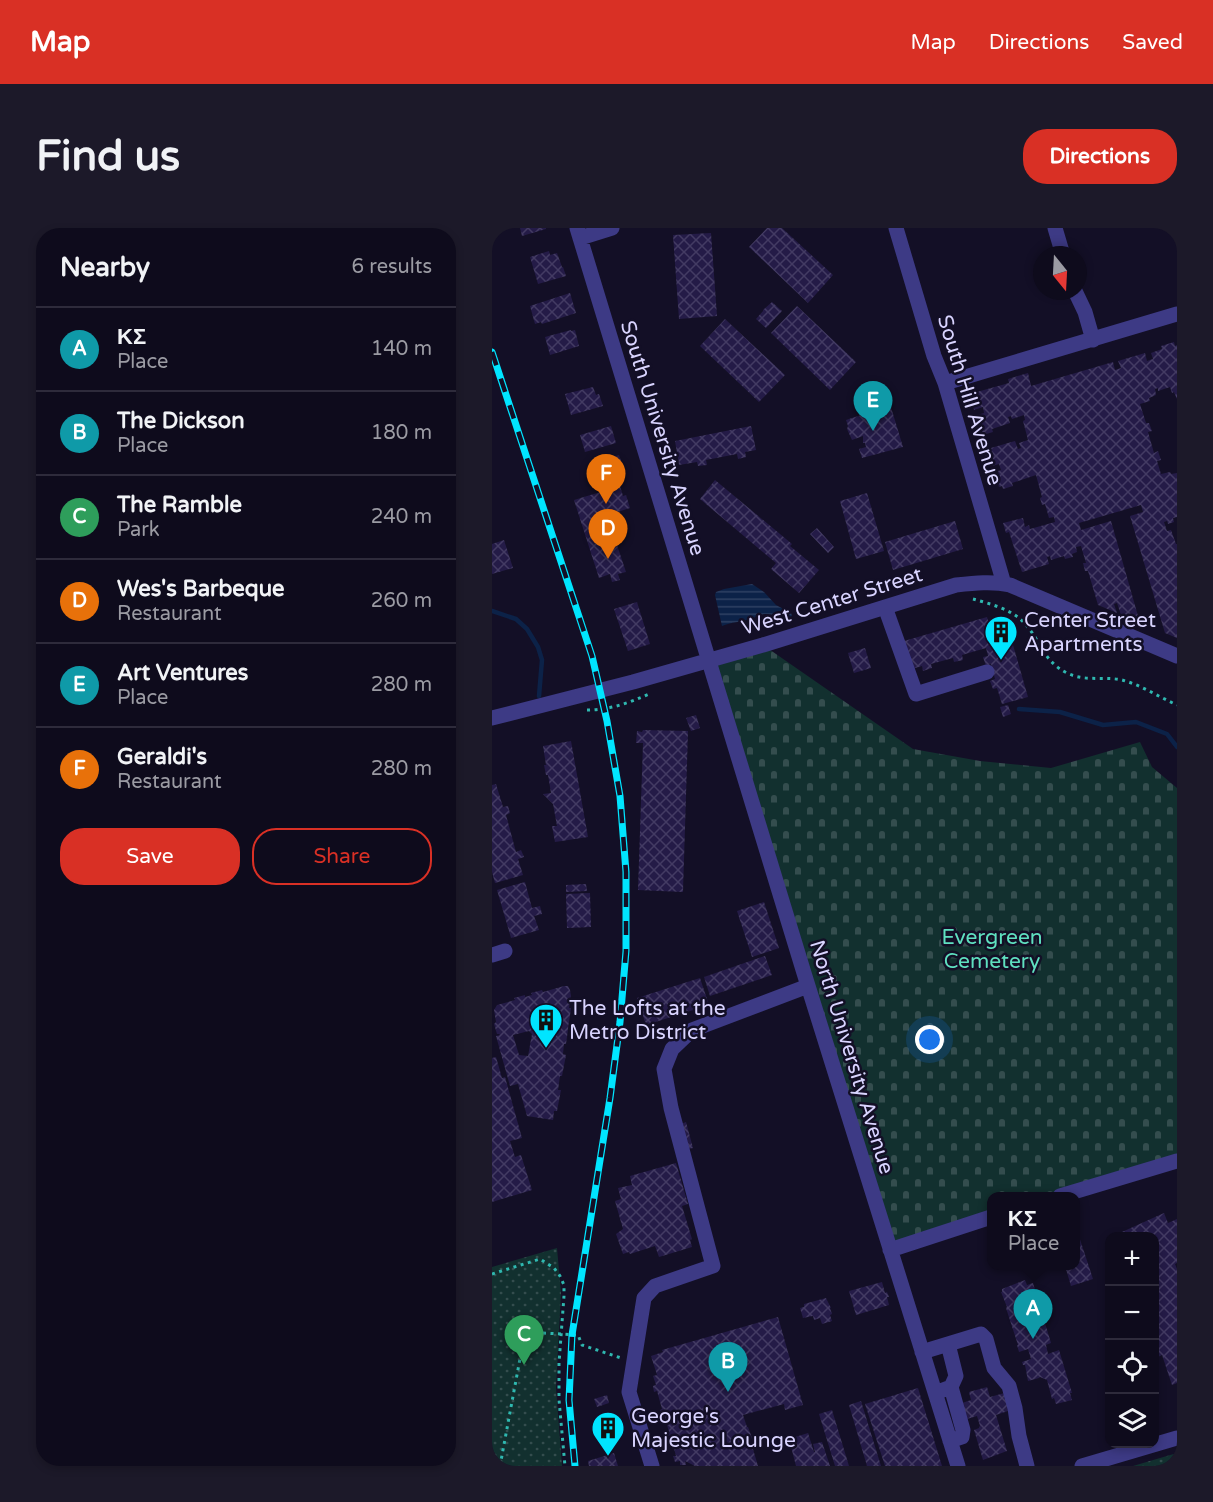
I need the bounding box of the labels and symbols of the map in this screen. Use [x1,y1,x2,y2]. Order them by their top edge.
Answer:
north arrow [1033,246,1087,300]
street label: South Hill Avenue [932,312,1007,488]
street label: South University Avenue [615,318,710,559]
pin: E [854,382,892,431]
pin: F [586,454,626,504]
pin: D [588,510,628,559]
street label: West Center Street [739,562,926,641]
place label: Center Street Apartments [1024,608,1156,657]
building icon: Center Street Apartments [983,614,1019,661]
park label: Evergreen Cemetery [941,925,1043,974]
street label: North University Avenue [804,937,899,1177]
place label: The Lofts at the Metro District [569,996,726,1045]
building icon: The Lofts at the Metro District [528,1002,564,1049]
your location [915,1025,944,1054]
pin: A [1014,1290,1052,1339]
pin: C [504,1316,543,1365]
pin: B [708,1342,748,1392]
place label: George's Majestic Lounge [631,1404,796,1453]
building icon: George's Majestic Lounge [590,1410,626,1457]

